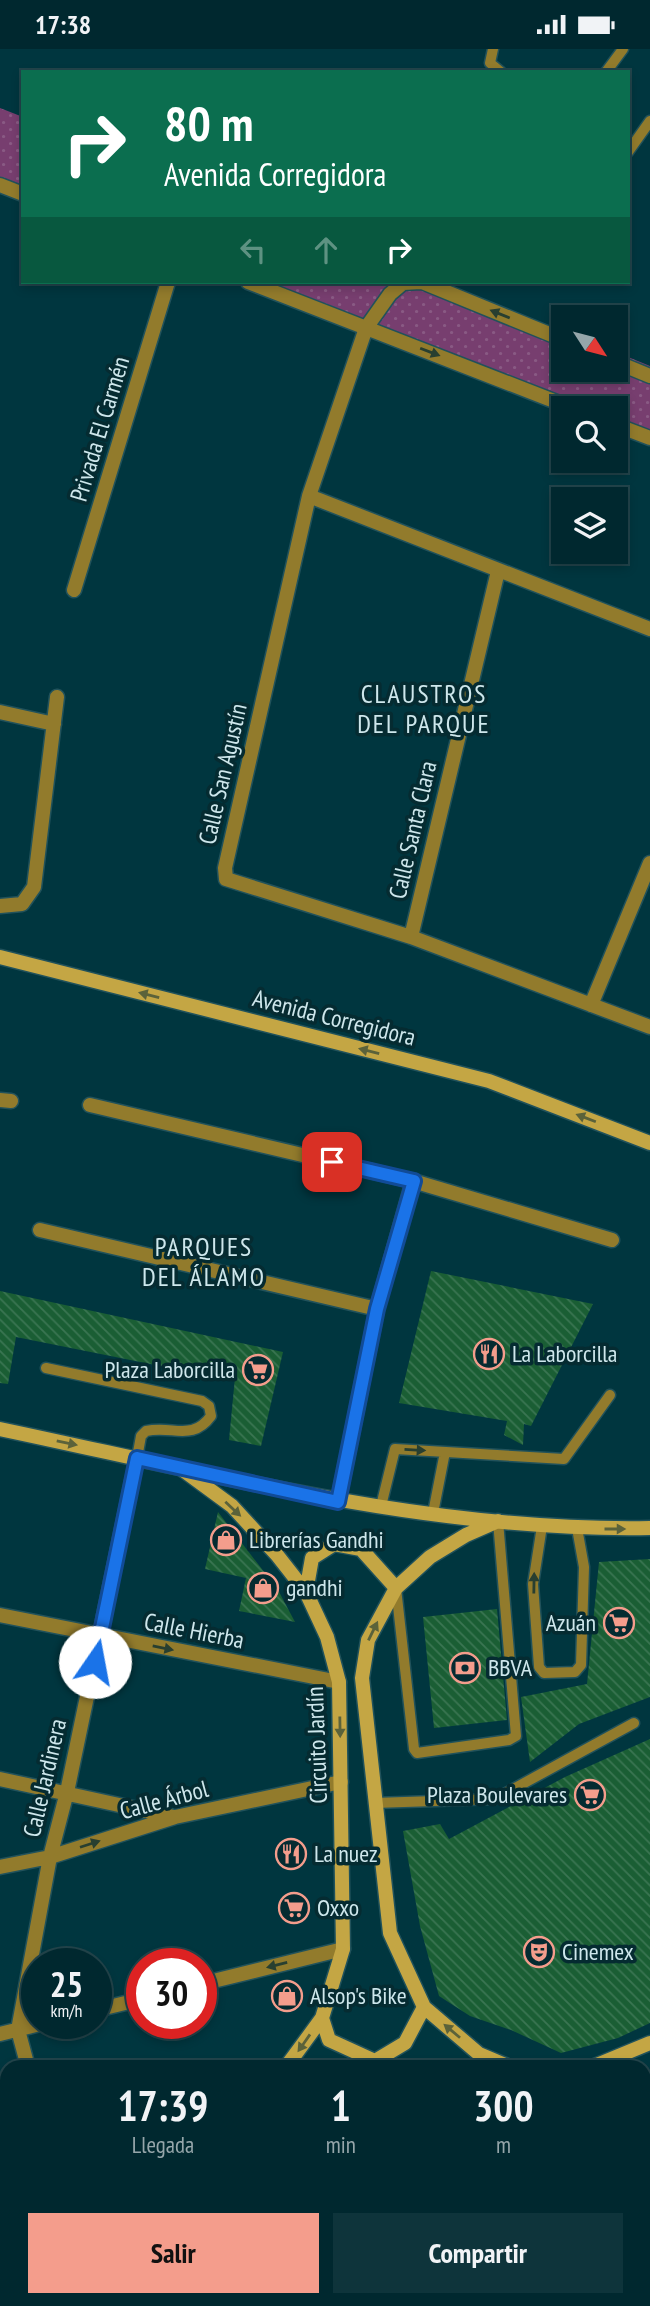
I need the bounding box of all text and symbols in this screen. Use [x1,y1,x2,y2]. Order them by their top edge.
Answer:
text: 17:38 [35,8,91,41]
text: 80 m [164,91,253,155]
icon: right [49,98,140,189]
text: Avenida Corregidora [164,153,386,195]
icon: left [234,231,272,269]
icon: ahead [307,231,345,269]
icon: right [380,231,418,269]
north arrow [551,305,628,381]
map controls [551,305,628,564]
one-way arrow [490,309,511,320]
one-way arrow [419,347,440,358]
street label: Privada El Carmén [63,353,136,505]
button: search [551,396,628,473]
button: layers [551,487,628,564]
district label: CLAUSTROS DEL PARQUE [357,677,491,740]
street label: Calle San Agustín [191,700,254,847]
street label: Calle Santa Clara [382,758,443,902]
street label: Avenida Corregidora [249,982,419,1053]
one-way arrow [138,989,160,1000]
one-way arrow [358,1045,380,1056]
one-way arrow [576,1113,597,1124]
pin [302,1132,362,1192]
icon: arrive [313,1143,351,1181]
district label: PARQUES DEL ÁLAMO [142,1230,266,1293]
restaurant icon: La Laborcilla [472,1337,506,1371]
place label: La Laborcilla [512,1338,617,1369]
supermarket icon: Plaza Laborcilla [241,1353,275,1387]
place label: Plaza Laborcilla [105,1354,235,1385]
one-way arrow [56,1438,78,1449]
one-way arrow [404,1445,426,1456]
one-way arrow [224,1500,241,1516]
shop icon: Librerías Gandhi [209,1523,243,1557]
one-way arrow [604,1523,626,1535]
place label: Librerías Gandhi [249,1524,384,1555]
shop icon: gandhi [246,1571,280,1605]
place label: gandhi [286,1572,343,1603]
one-way arrow [528,1572,540,1594]
street label: Calle Hierba [142,1606,247,1655]
supermarket icon: Azuán [602,1606,636,1640]
place label: Azuán [546,1607,596,1638]
one-way arrow [367,1621,379,1641]
position arrow [58,1625,132,1699]
one-way arrow [152,1643,174,1654]
bank icon: BBVA [448,1651,482,1685]
place label: BBVA [488,1652,533,1683]
street label: Circuito Jardín [299,1686,334,1804]
street label: Calle Jardinera [16,1716,73,1840]
one-way arrow [334,1716,346,1738]
street label: Calle Árbol [116,1773,212,1826]
supermarket icon: Plaza Boulevares [573,1778,607,1812]
place label: Plaza Boulevares [427,1779,567,1810]
restaurant icon: La nuez [274,1837,308,1871]
place label: La nuez [314,1838,378,1869]
one-way arrow [80,1839,101,1849]
supermarket icon: Oxxo [277,1891,311,1925]
place label: Oxxo [317,1892,359,1923]
theatre icon: Cinemex [522,1935,556,1969]
place label: Cinemex [562,1936,634,1967]
speed limit sign: 30 [126,1948,217,2039]
one-way arrow [266,1960,288,1971]
text: 25 [50,1961,83,2007]
shop icon: Alsop's Bike [270,1979,304,2013]
place label: Alsop's Bike [310,1980,407,2011]
text: km/h [51,1999,82,2022]
one-way arrow [444,2024,462,2039]
one-way arrow [297,2034,311,2052]
text: 17:39 [117,2078,208,2133]
text: 1 [331,2078,351,2133]
text: 300 [473,2078,534,2133]
text: Llegada [132,2130,194,2159]
text: min [326,2130,356,2159]
text: m [496,2130,511,2159]
button: Salir [28,2213,319,2293]
button: Compartir [333,2213,623,2293]

